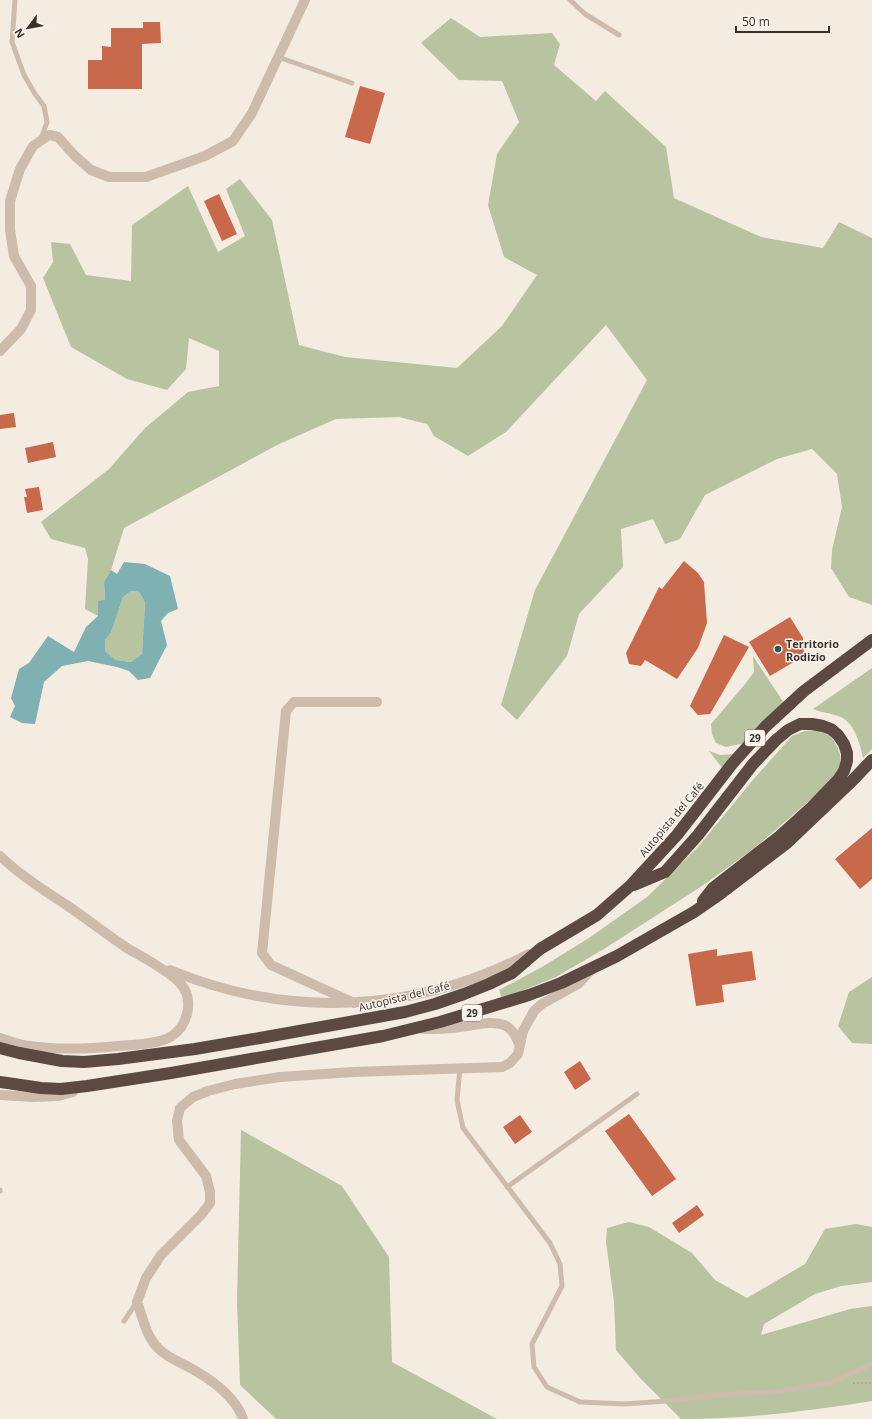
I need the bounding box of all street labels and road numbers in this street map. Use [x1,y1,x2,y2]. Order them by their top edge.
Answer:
road number: 29 [745,730,765,746]
street label: Autopista del Café [635,778,707,860]
street label: Autopista del Café [357,977,451,1015]
road number: 29 [462,1005,482,1021]

